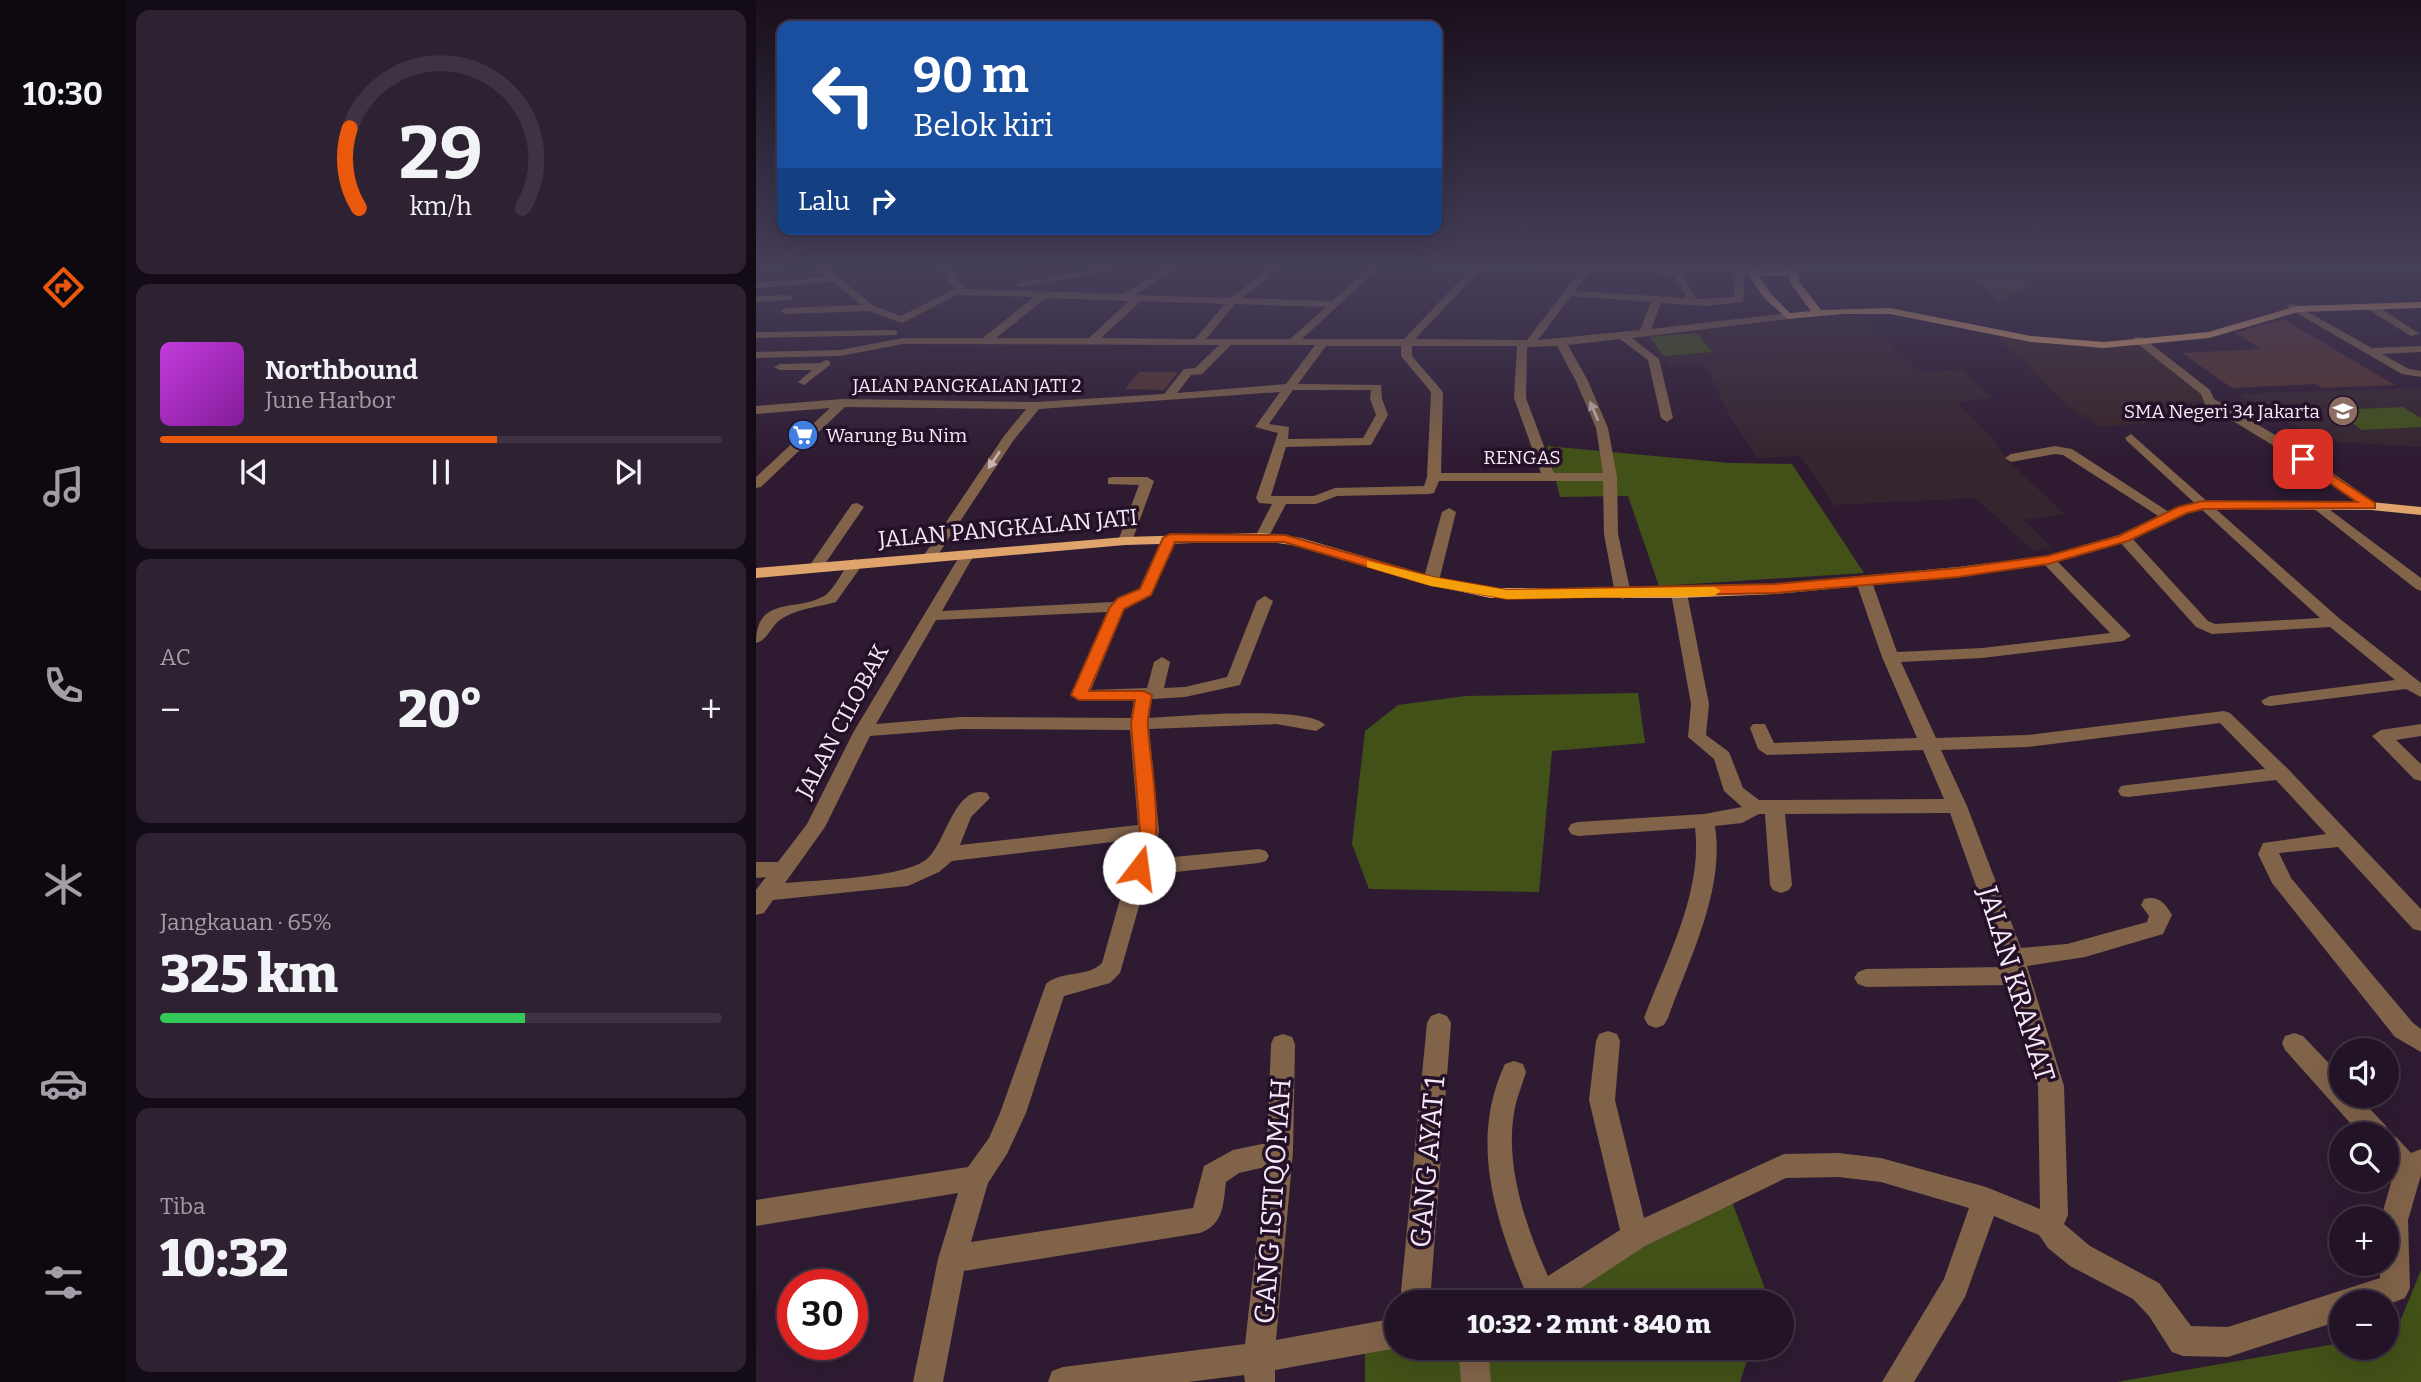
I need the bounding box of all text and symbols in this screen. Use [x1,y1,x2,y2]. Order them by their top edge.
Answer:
text: 90 m [913,46,1029,105]
icon: left [798,49,889,140]
text: 10:30 [23,75,103,113]
text: Belok kiri [913,106,1053,144]
text: 29 [399,111,483,198]
icon: right [864,182,902,220]
text: Lalu [798,186,850,217]
text: km/h [410,192,472,222]
icon: directions [39,263,88,312]
text: Northbound [265,355,418,386]
street label: JALAN PANGKALAN JATI 2 [851,374,1082,397]
text: June Harbor [265,386,395,414]
school or university icon: SMA Negeri 34 Jakarta [2326,394,2360,428]
one-way arrow [1589,400,1600,421]
place label: SMA Negeri 34 Jakarta [2124,400,2321,423]
supermarket icon: Warung Bu Nim [786,418,820,452]
place label: Warung Bu Nim [826,424,967,447]
pin [2273,429,2333,489]
icon: arrive [2284,440,2322,478]
street label: RENGAS [1483,446,1561,469]
one-way arrow [987,451,1001,469]
icon: previous [235,453,273,491]
icon: pause [422,453,460,491]
icon: next [609,453,647,491]
icon: music [39,462,88,511]
street label: JALAN PANGKALAN JATI [876,503,1139,553]
street label: JALAN CILOBAK [789,639,894,804]
text: AC [160,643,191,671]
icon: phone [39,661,88,710]
text: 20° [398,678,483,741]
text: − [160,687,181,733]
text: + [700,687,722,733]
position arrow [1102,831,1176,905]
icon: climate [39,860,88,909]
street label: JALAN KRAMAT [1971,882,2062,1086]
text: Jangkauan · 65% [160,908,332,936]
text: 325 km [160,943,338,1006]
map controls [2329,1038,2399,1360]
button: sound [2329,1038,2399,1108]
icon: car [39,1059,88,1108]
street label: GANG AYAT 1 [1404,1074,1451,1249]
street label: GANG ISTIQOMAH [1247,1077,1298,1325]
button: search [2329,1122,2399,1192]
text: Tiba [160,1192,206,1220]
button: + [2329,1206,2399,1276]
text: 10:32 [160,1227,288,1290]
icon: filters [39,1258,88,1307]
speed limit sign: 30 [777,1269,868,1360]
button: − [2329,1290,2399,1360]
text: 10:32 · 2 mnt · 840 m [1467,1309,1711,1340]

